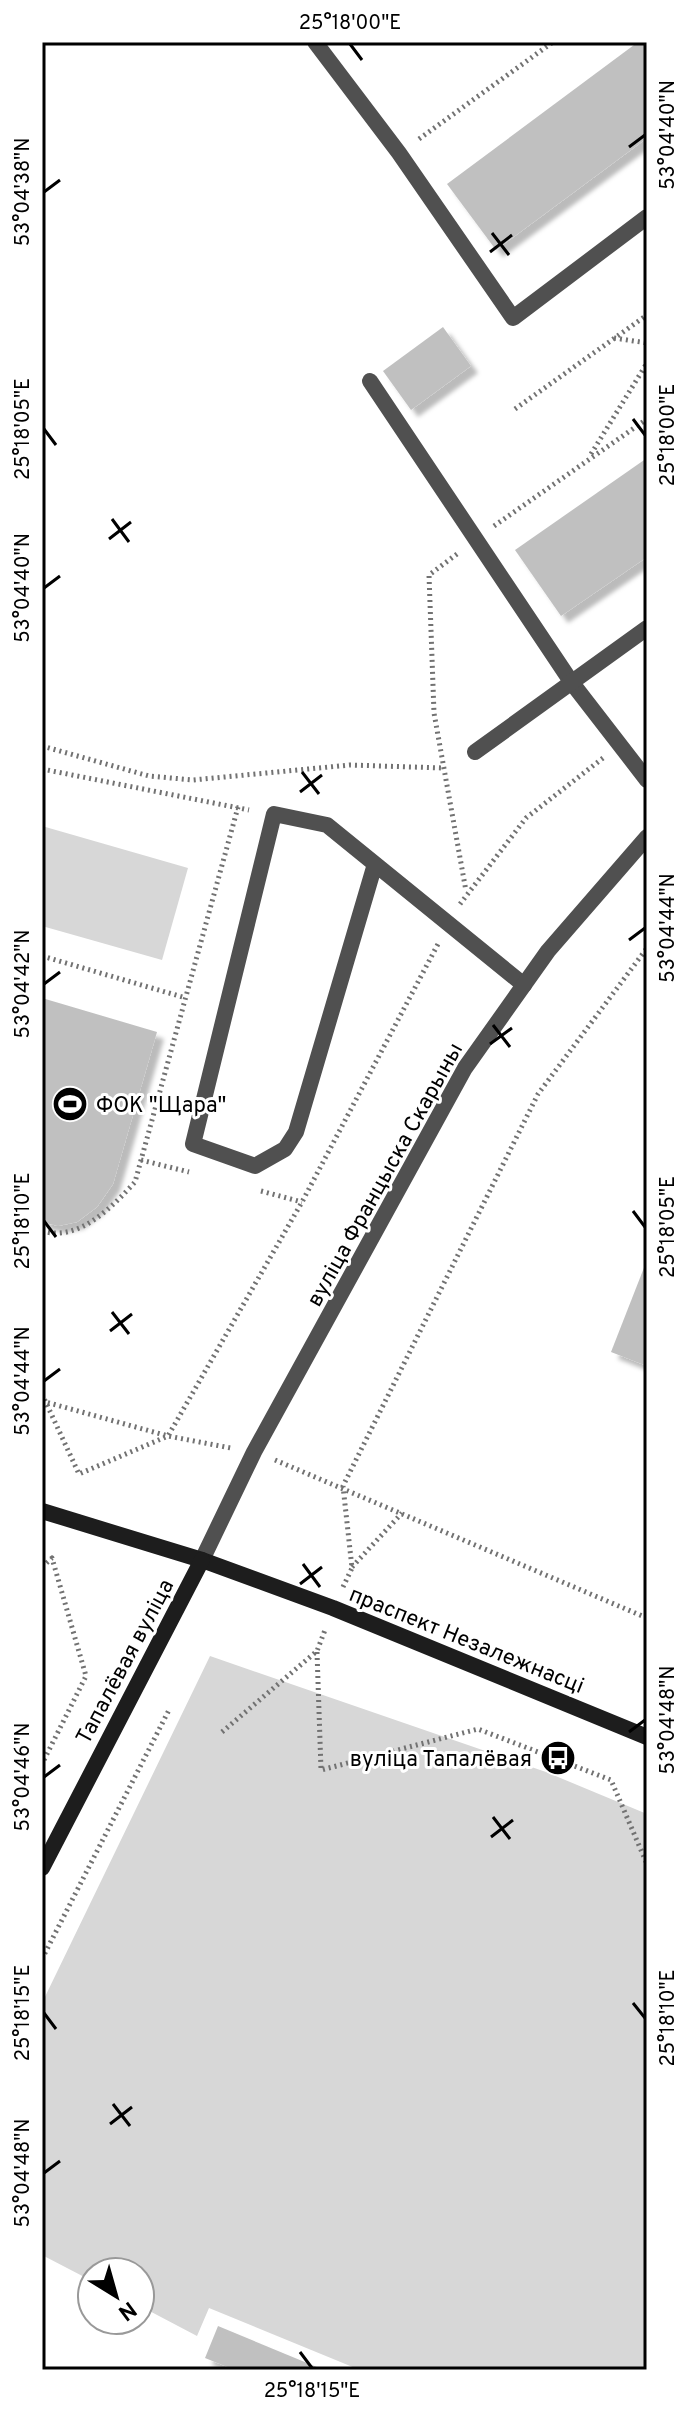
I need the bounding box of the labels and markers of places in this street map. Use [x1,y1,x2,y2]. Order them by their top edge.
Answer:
sports icon: ФОК "Щара" [51,1085,89,1123]
place label: ФОК "Щара" [96,1093,226,1120]
bus stop icon: вуліца Тапалёвая [539,1739,577,1777]
place label: вуліца Тапалёвая [350,1747,532,1774]

